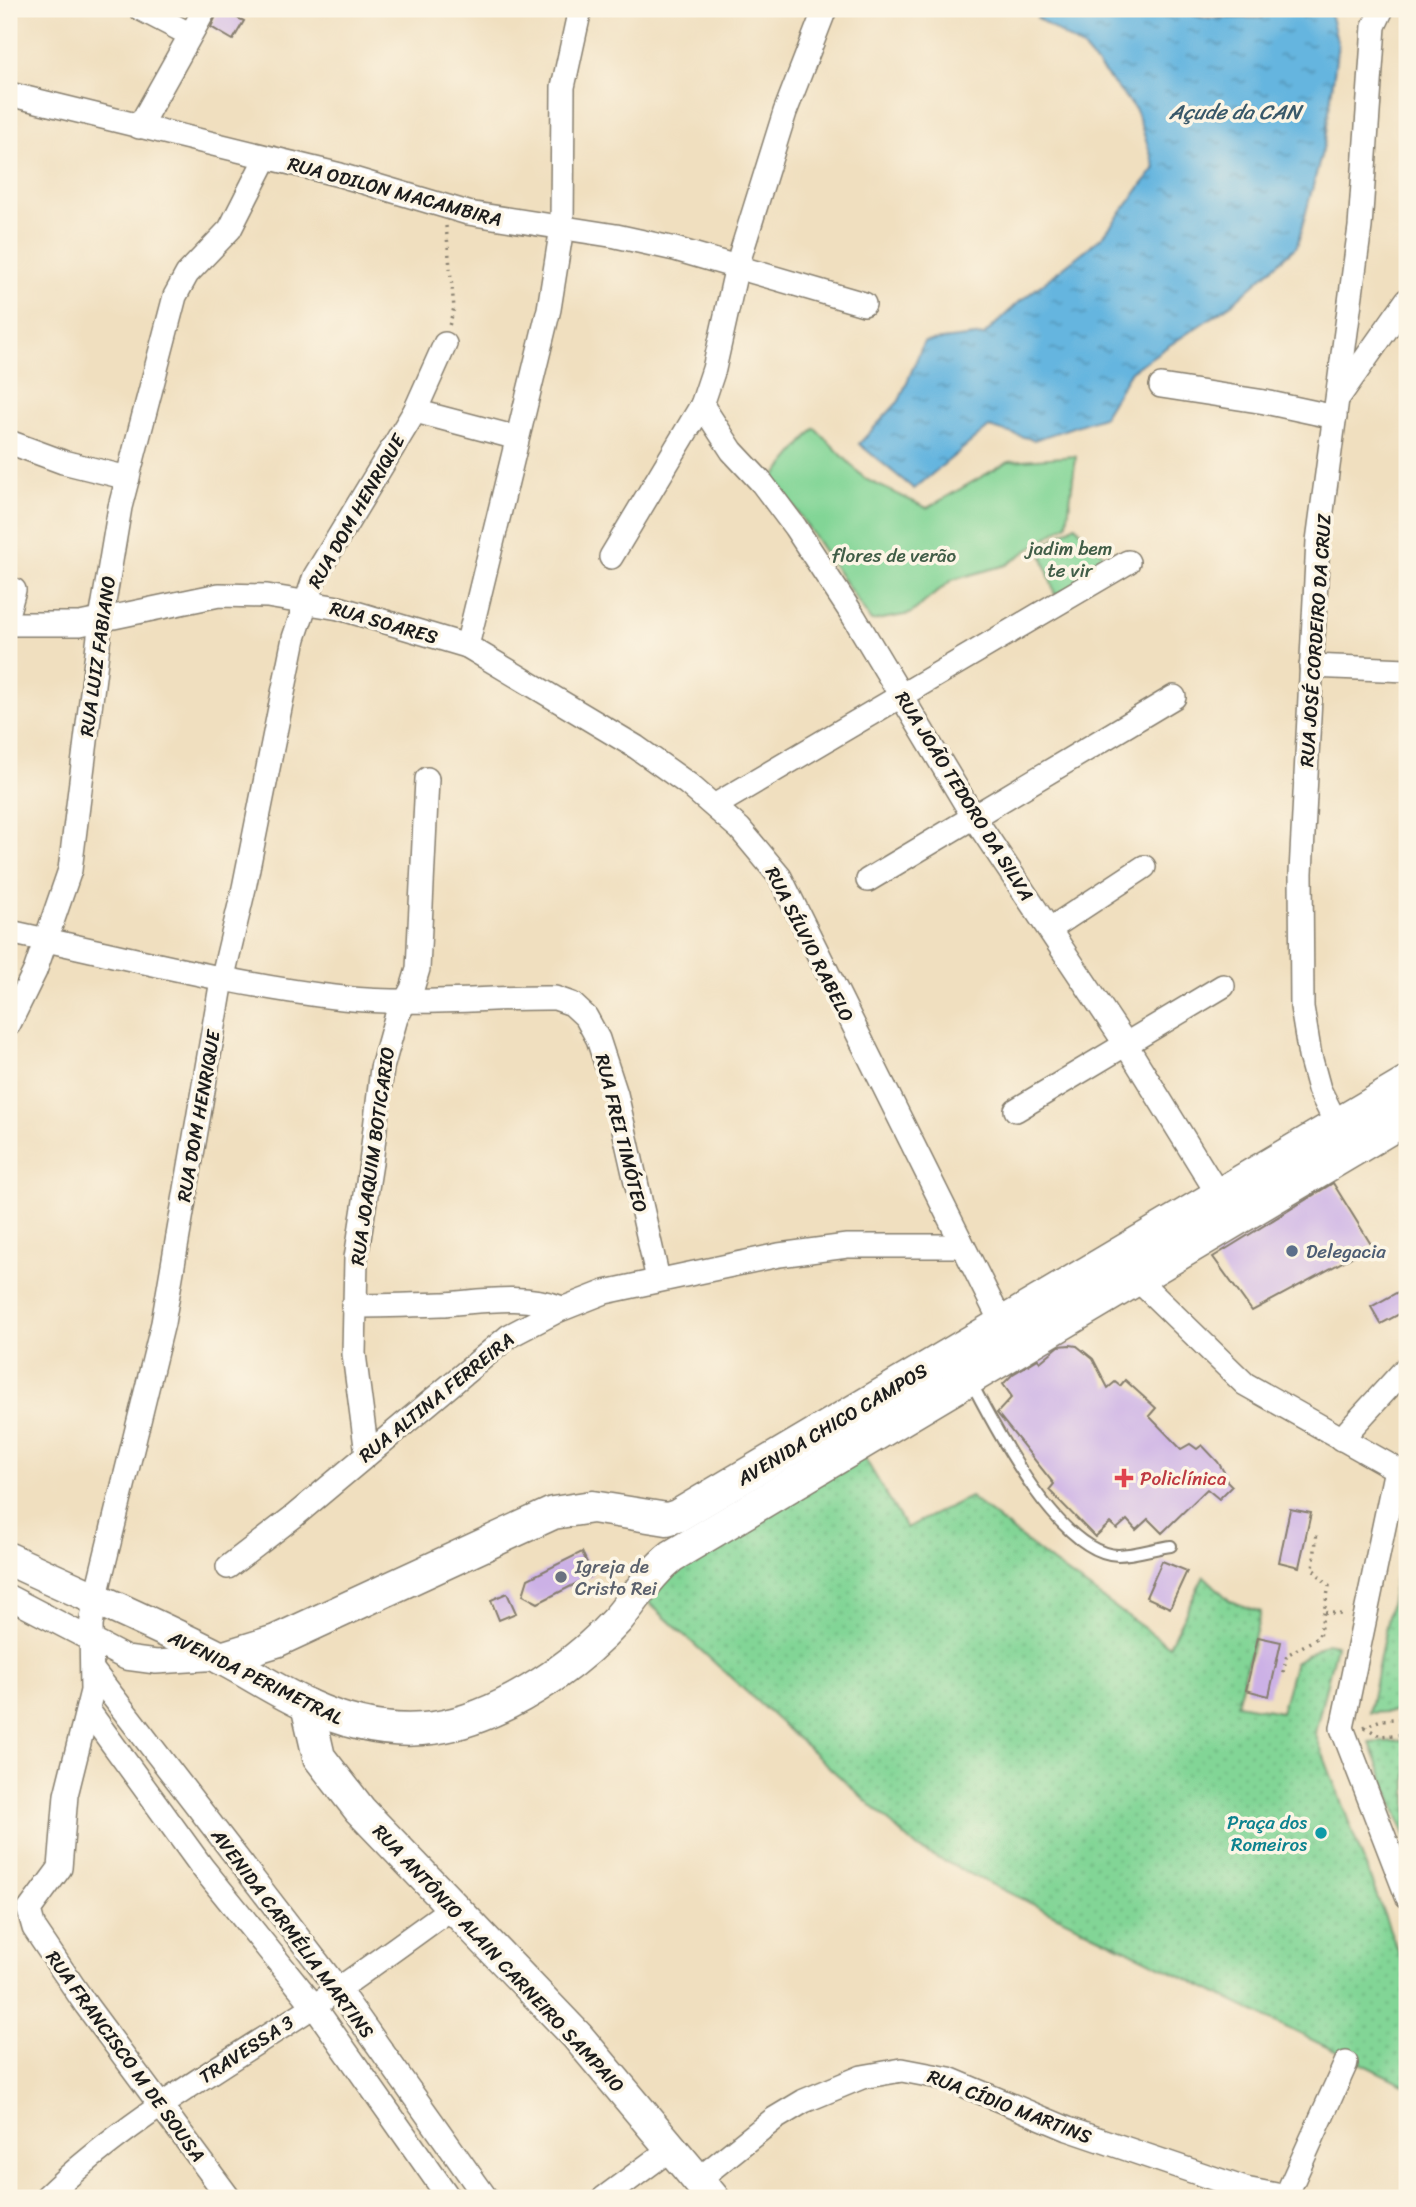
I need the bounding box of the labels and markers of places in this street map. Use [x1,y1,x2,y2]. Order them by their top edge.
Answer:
place label: Delegacia [1306,1235,1386,1268]
marker: Delegacia [1284,1243,1300,1259]
place label: Policlínica [1140,1462,1227,1495]
marker: Policlínica [1114,1468,1134,1488]
place label: Igreja de Cristo Rei [574,1550,658,1605]
marker: Igreja de Cristo Rei [553,1569,569,1585]
place label: Praça dos Romeiros [1227,1806,1307,1861]
marker: Praça dos Romeiros [1313,1825,1329,1841]

